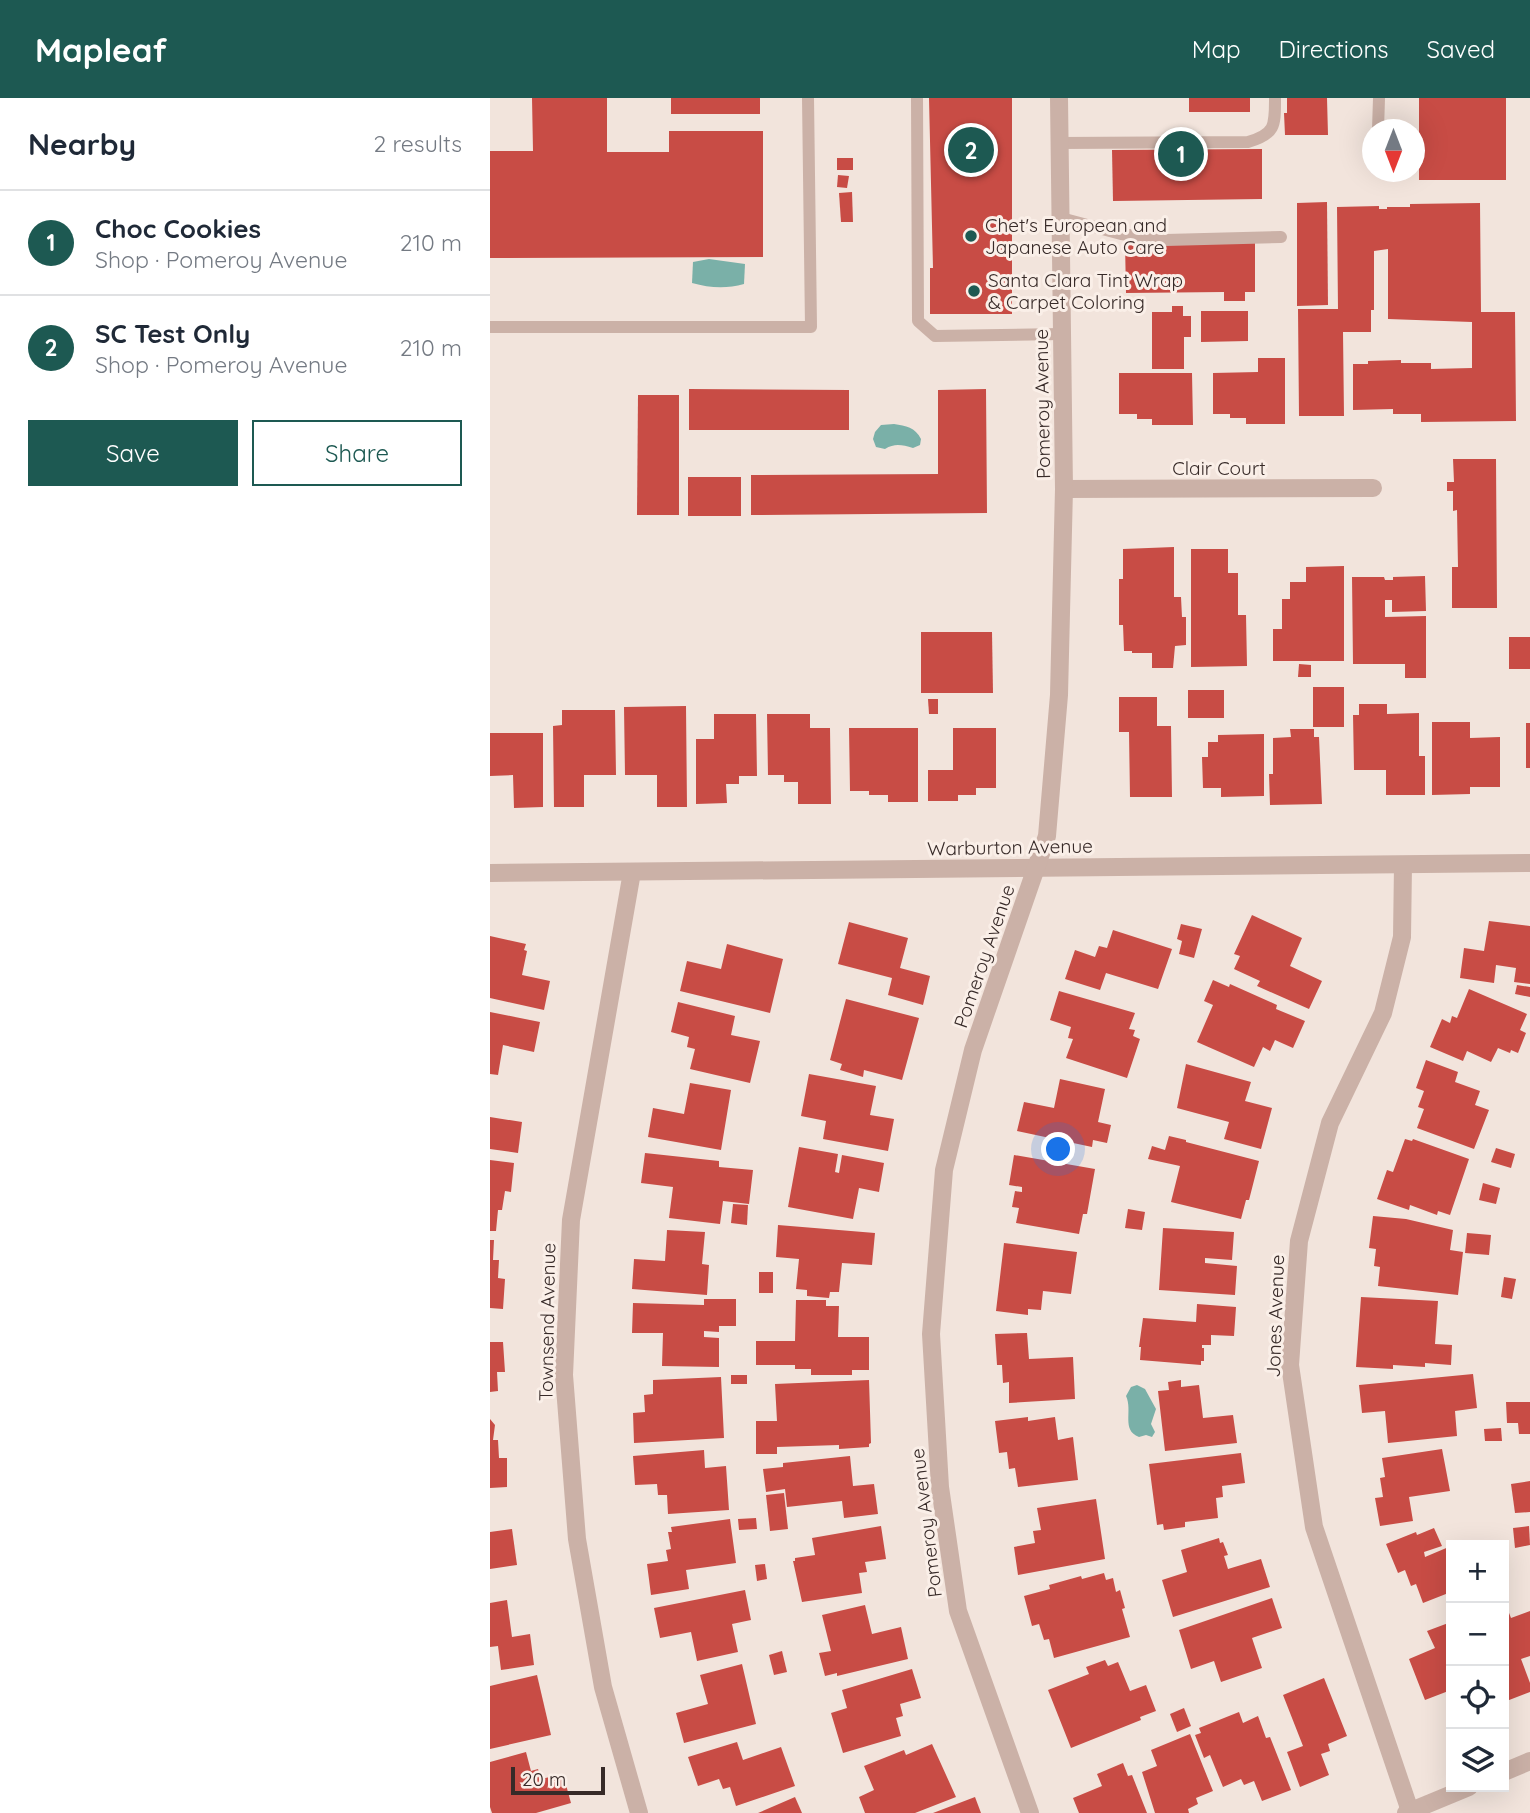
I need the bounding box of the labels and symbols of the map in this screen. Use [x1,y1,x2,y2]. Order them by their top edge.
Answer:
north arrow [1362,119,1425,182]
pin: 2 [948,124,994,176]
pin: 1 [1158,128,1204,180]
place label: Chet's European and Japanese Auto Care [985,213,1167,259]
marker: Chet's European and Japanese Auto Care [963,228,979,244]
place label: Santa Clara Tint Wrap & Carpet Coloring [988,268,1183,314]
marker: Santa Clara Tint Wrap & Carpet Coloring [966,283,982,299]
street label: Pomeroy Avenue [1029,329,1055,479]
street label: Clair Court [1172,456,1266,480]
street label: Warburton Avenue [927,834,1093,860]
street label: Pomeroy Avenue [948,881,1020,1031]
your location [1041,1132,1075,1166]
street label: Townsend Avenue [534,1243,560,1401]
street label: Jones Avenue [1261,1254,1289,1378]
street label: Pomeroy Avenue [905,1447,947,1599]
scale bar [511,1764,606,1796]

